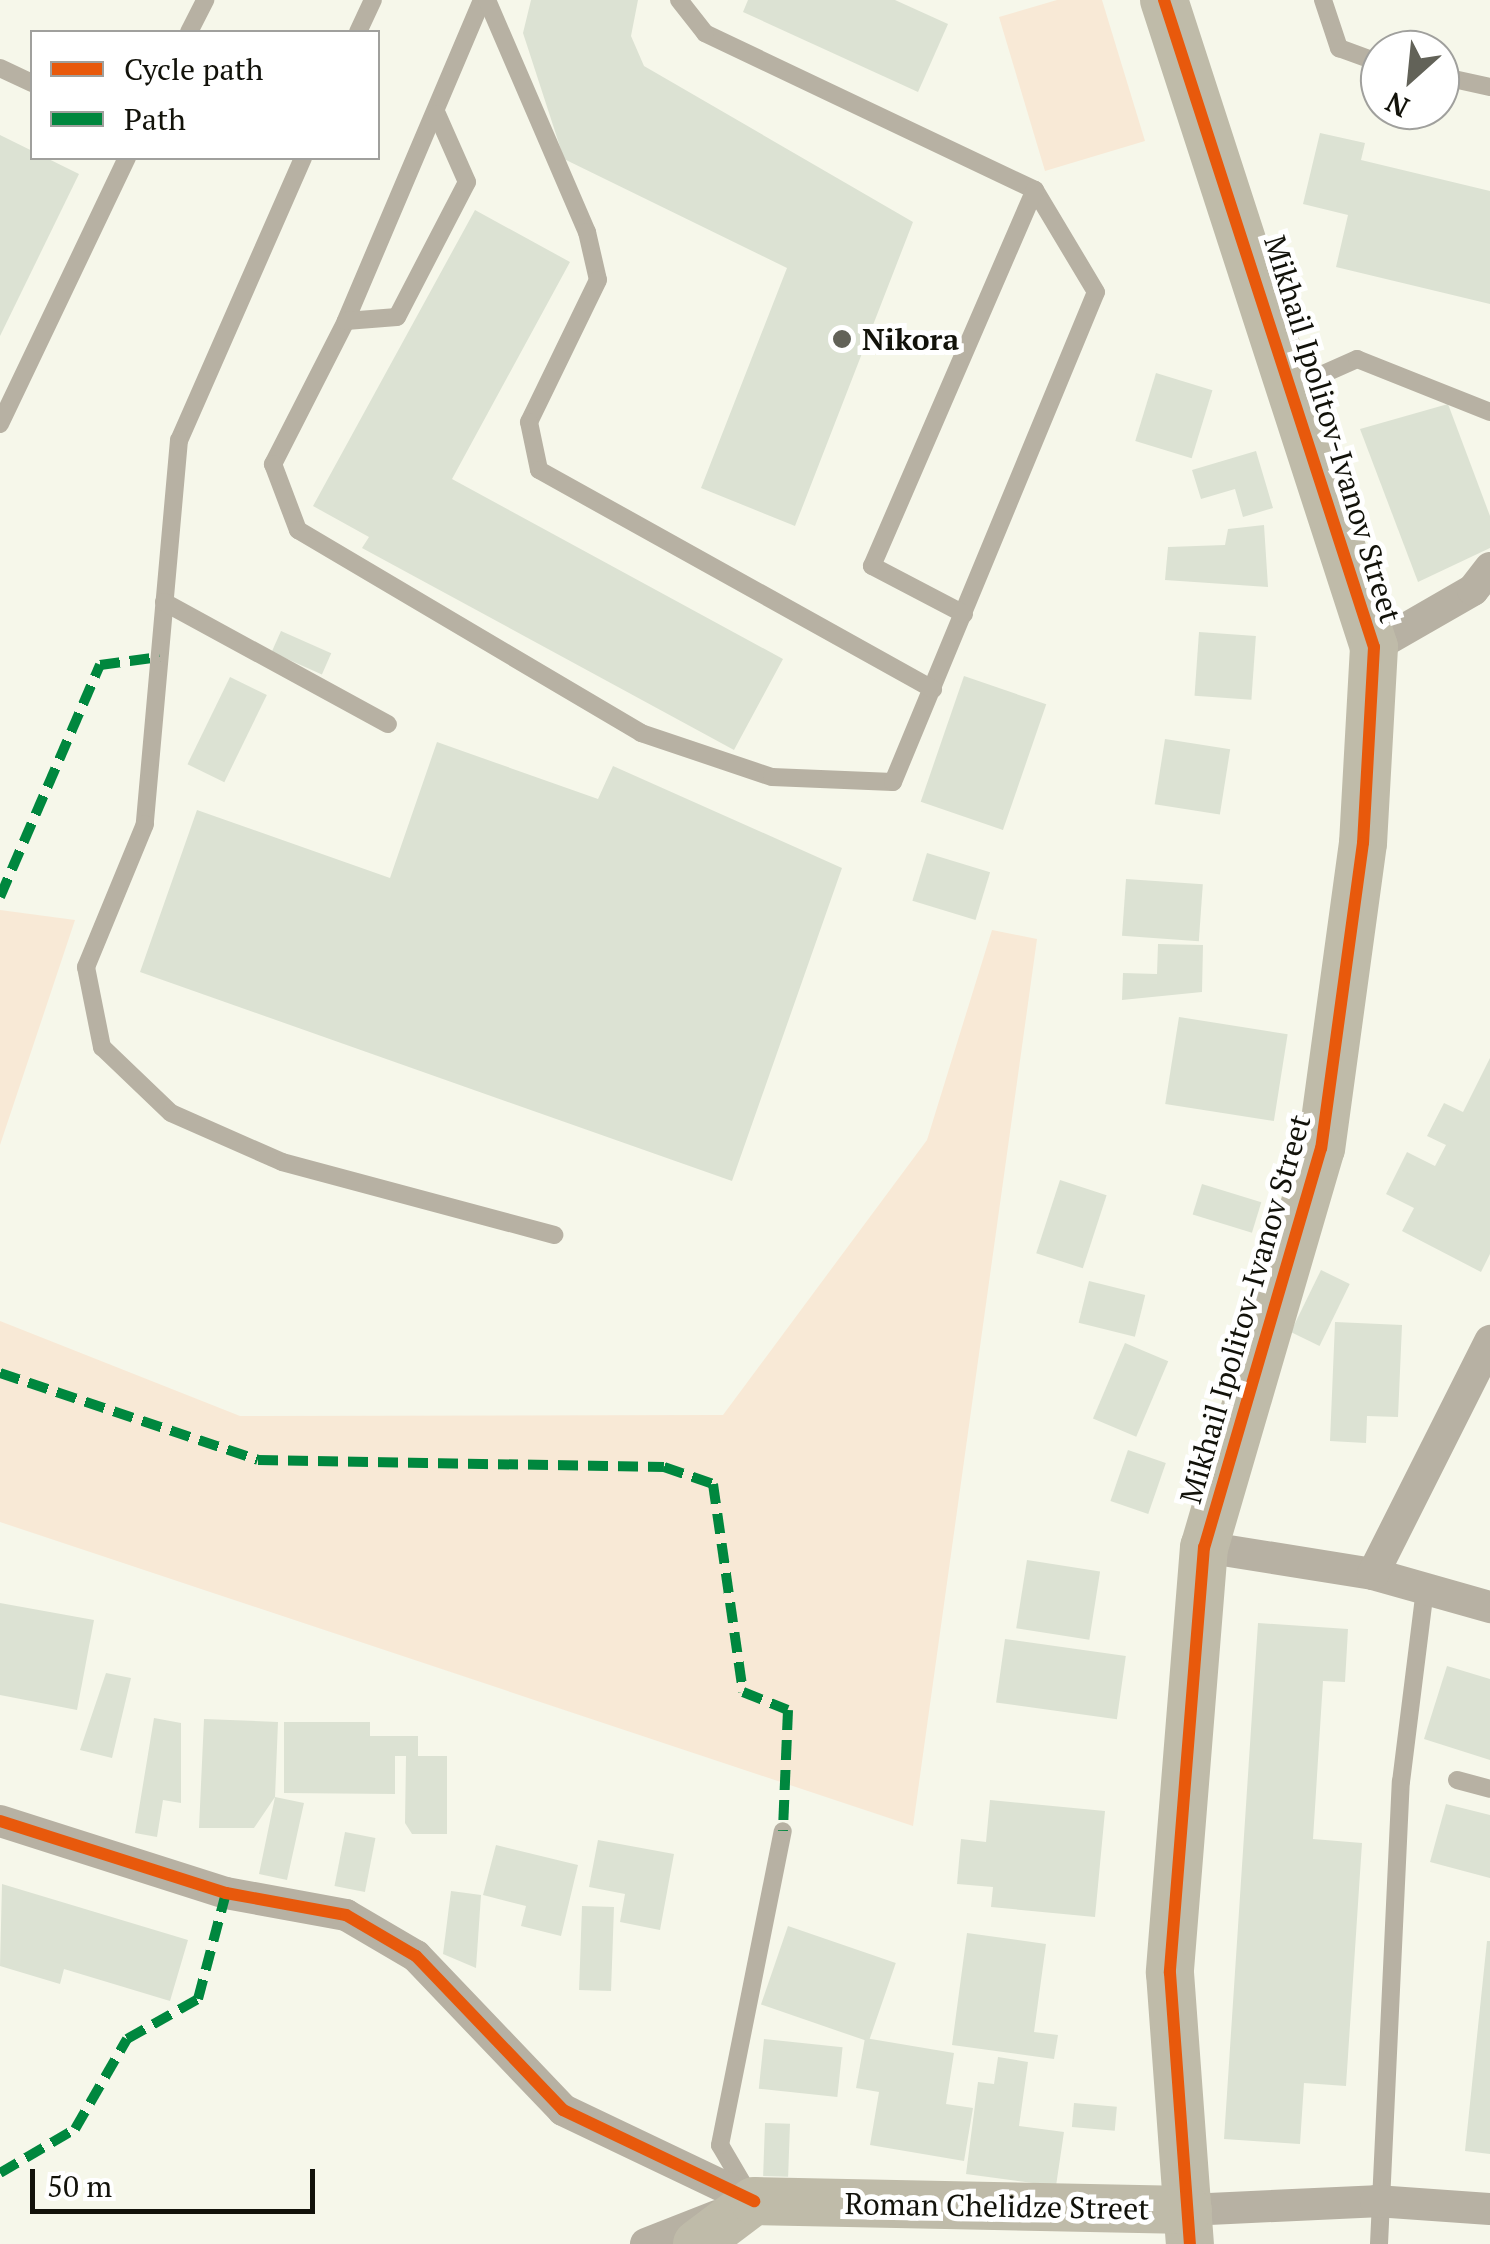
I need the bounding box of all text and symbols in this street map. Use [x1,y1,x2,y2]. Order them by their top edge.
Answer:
legend [30,30,380,160]
north arrow [1360,30,1460,130]
text: Cycle path [124,49,263,89]
text: N [1379,84,1415,127]
text: Path [124,99,186,139]
street label: Mikhail Ipolitov-Ivanov Street [1257,231,1409,627]
place label: Nikora [862,321,959,357]
marker: Nikora [831,328,853,350]
street label: Mikhail Ipolitov-Ivanov Street [1172,1110,1318,1508]
scale bar [35,2149,320,2211]
text: 50 m [47,2166,112,2206]
street label: Roman Chelidze Street [844,2185,1150,2227]

